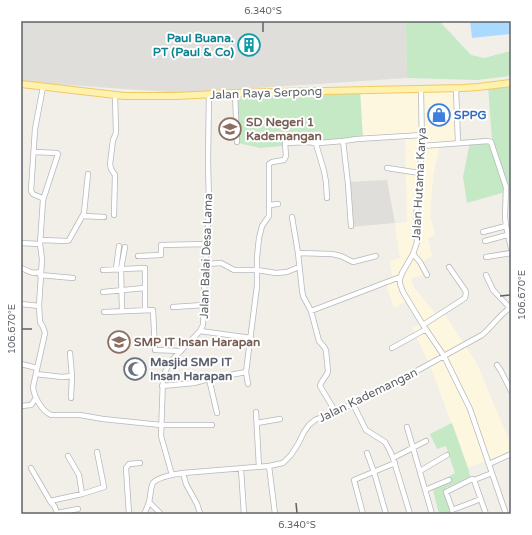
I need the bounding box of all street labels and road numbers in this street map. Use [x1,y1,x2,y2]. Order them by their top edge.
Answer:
street label: Jalan Raya Serpong [210,84,322,102]
street label: Jalan Hutama Karya [409,127,429,241]
street label: Jalan Balai Desa Lama [197,193,215,319]
street label: Jalan Kademangan [316,365,420,425]

